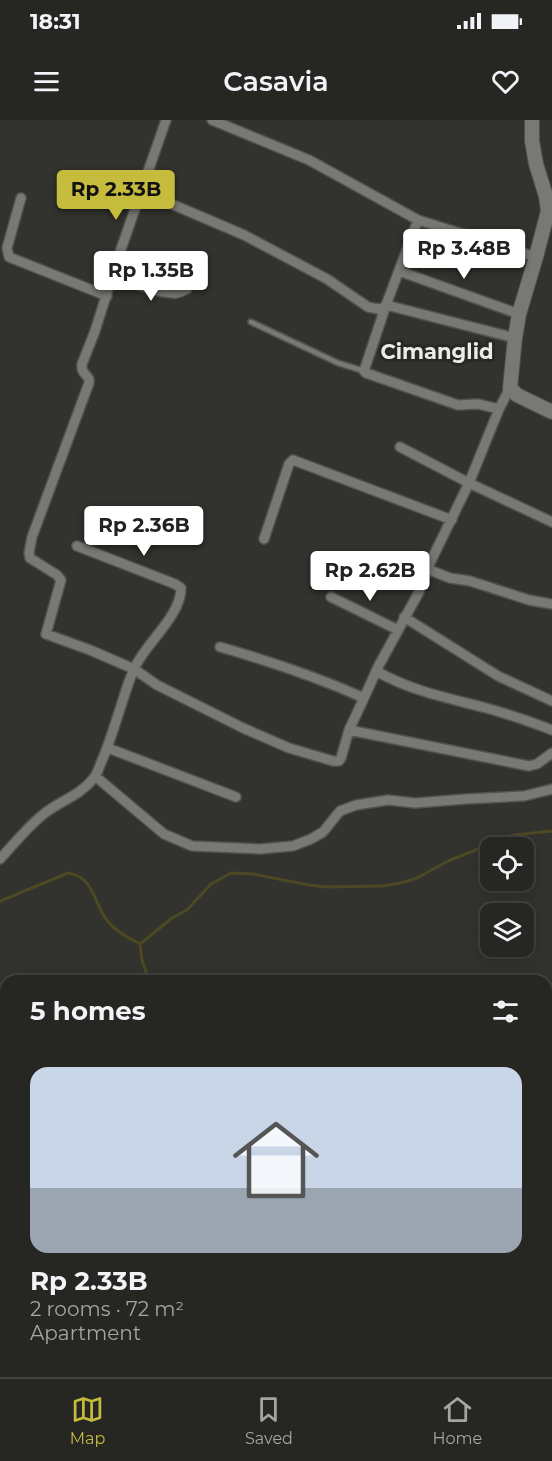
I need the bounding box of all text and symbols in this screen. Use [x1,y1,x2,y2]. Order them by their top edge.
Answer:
text: 18:31 [30,8,81,35]
icon: menu [30,65,63,98]
text: Casavia [223,65,329,98]
icon: heart [489,65,522,98]
pin: Rp 2.33B [54,170,178,221]
text: Rp 2.33B [71,177,161,201]
pin: Rp 3.48B [402,229,526,280]
text: Rp 3.48B [417,236,511,260]
pin: Rp 1.35B [89,251,213,302]
text: Rp 1.35B [108,258,194,282]
district label: Cimanglid [381,339,493,364]
pin: Rp 2.36B [82,506,206,557]
text: Rp 2.36B [98,513,190,537]
pin: Rp 2.62B [308,551,432,602]
text: Rp 2.62B [325,558,415,582]
map controls [480,837,534,957]
button: locate [480,837,534,891]
button: layers [480,903,534,957]
text: 5 homes [30,995,146,1027]
icon: filters [489,995,522,1028]
icon: home [222,1106,330,1214]
text: Rp 2.33B [30,1265,148,1297]
text: 2 rooms · 72 m² [30,1297,184,1321]
text: Apartment [30,1321,141,1345]
tab: Map [70,1393,105,1448]
tab: Saved [245,1393,293,1448]
tab: Home [433,1393,482,1448]

